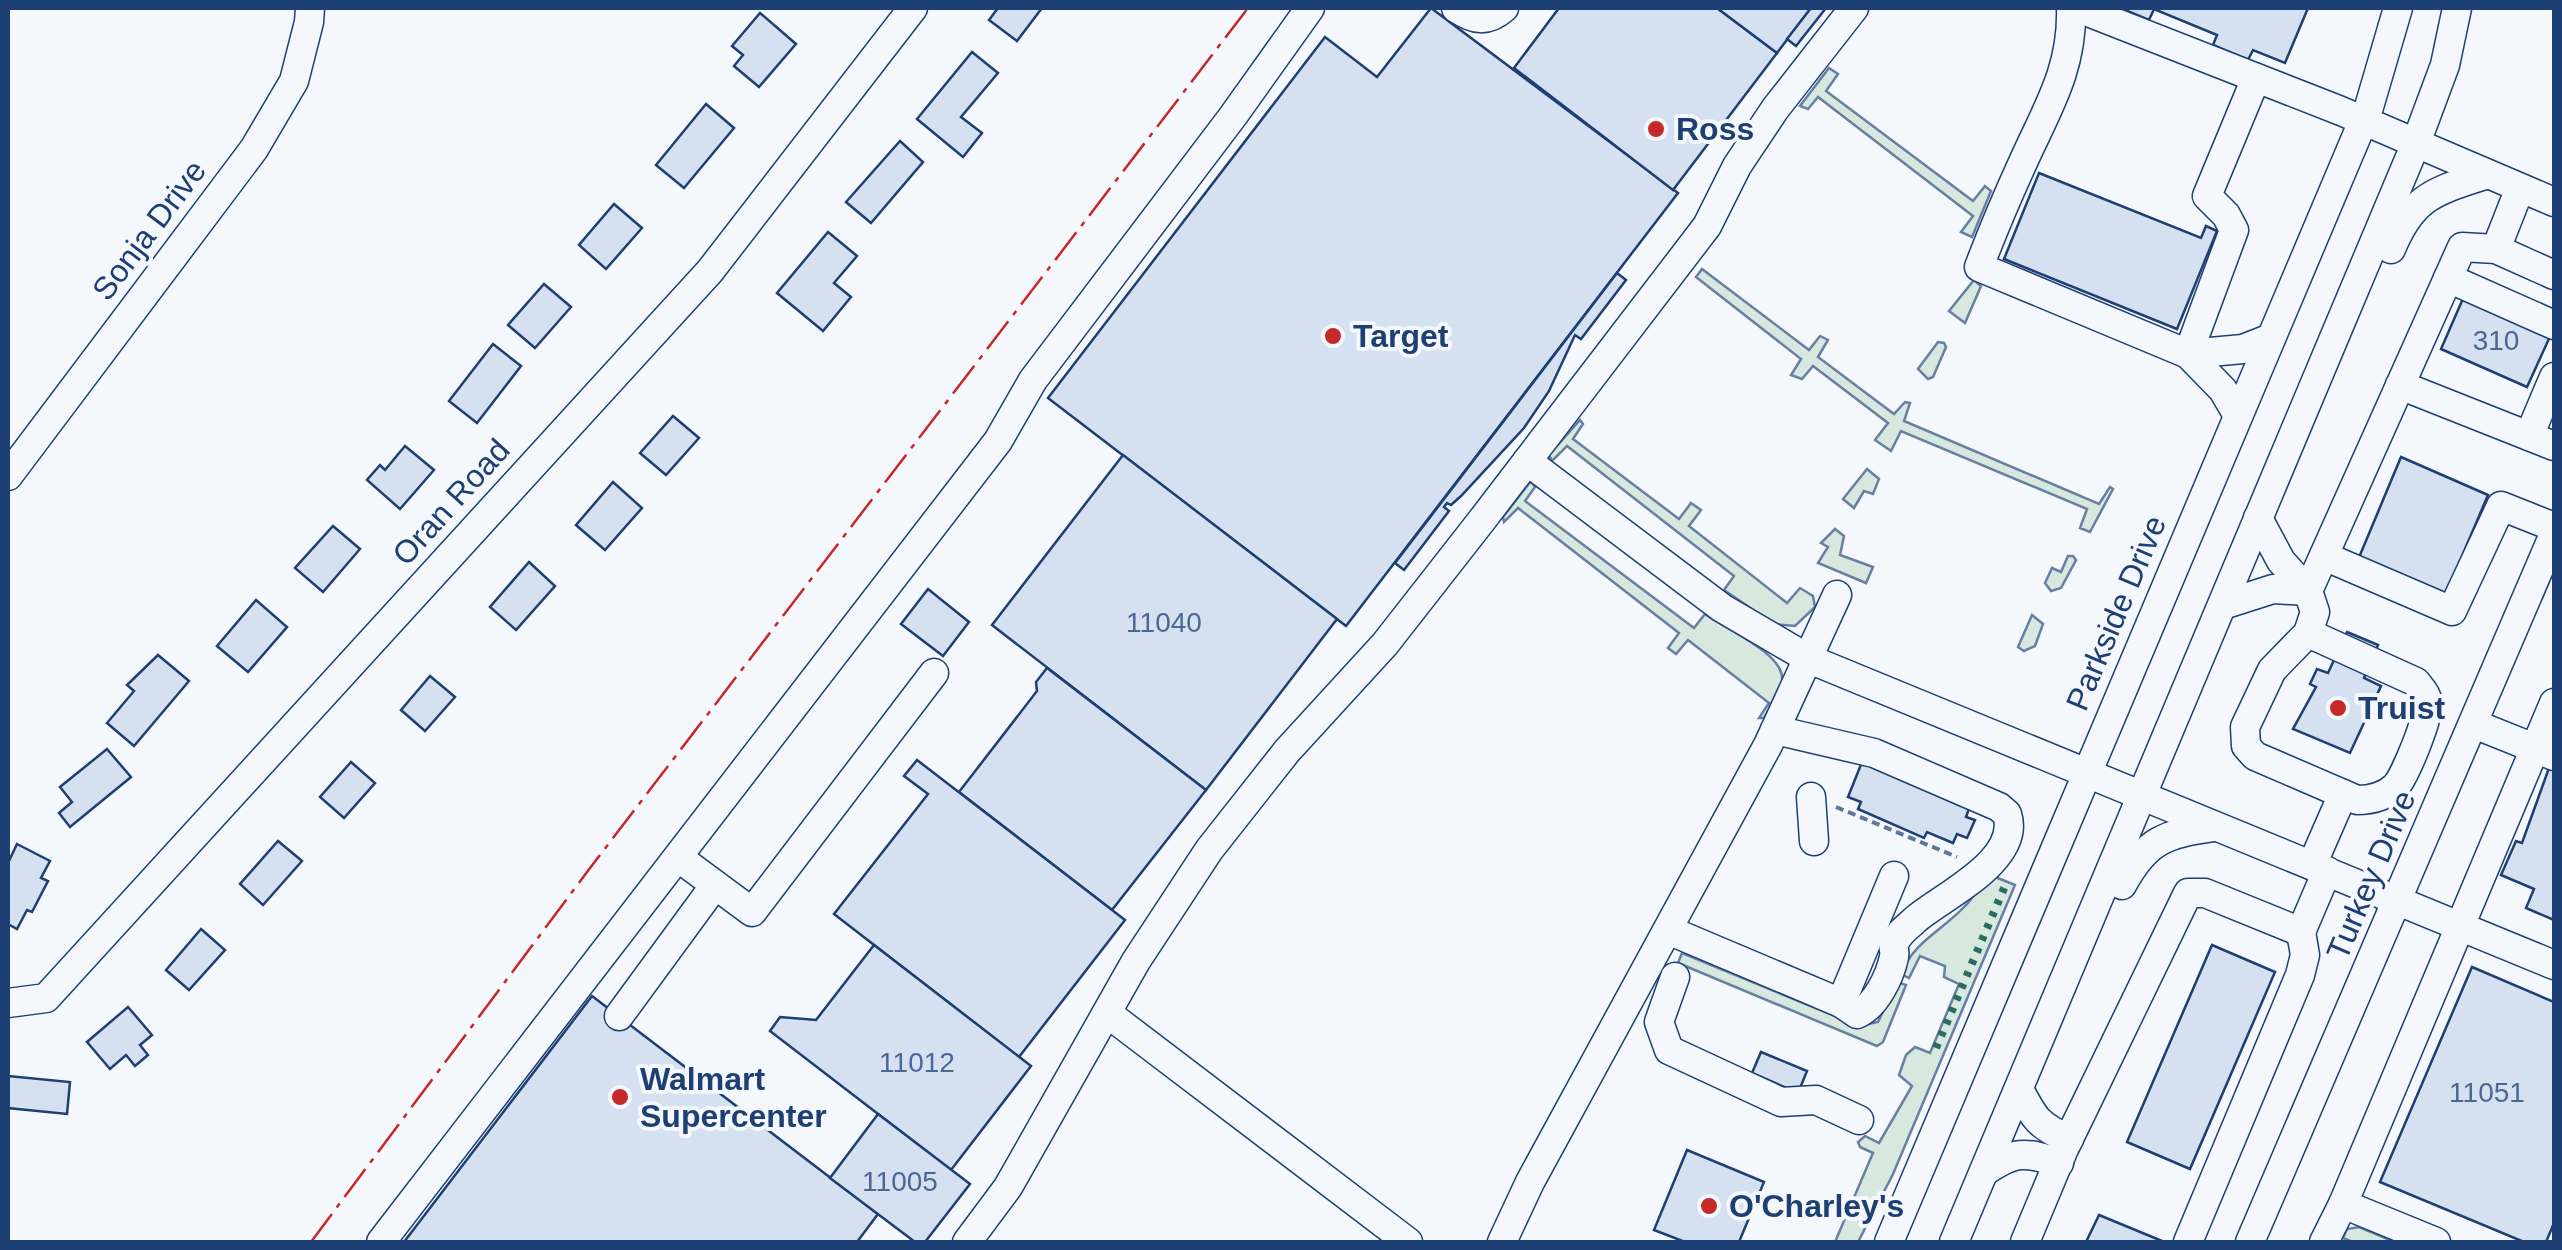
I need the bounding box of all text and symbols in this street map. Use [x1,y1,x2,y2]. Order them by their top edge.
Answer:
place label: Ross [1676,111,1754,147]
marker: Ross [1645,118,1667,140]
street label: Sonja Drive [85,153,213,307]
place label: Target [1353,318,1449,354]
marker: Target [1322,325,1344,347]
house number: 310 [2473,325,2519,356]
street label: Oran Road [385,432,517,572]
street label: Parkside Drive [2059,510,2173,716]
house number: 11040 [1126,607,1202,638]
place label: Truist [2358,690,2445,726]
marker: Truist [2327,697,2349,719]
street label: Turkey Drive [2319,785,2423,965]
house number: 11012 [879,1047,955,1078]
place label: Walmart Supercenter [640,1061,827,1134]
house number: 11051 [2449,1077,2525,1108]
marker: Walmart Supercenter [609,1086,631,1108]
house number: 11005 [862,1166,938,1197]
place label: O'Charley's [1729,1188,1904,1224]
marker: O'Charley's [1698,1195,1720,1217]

